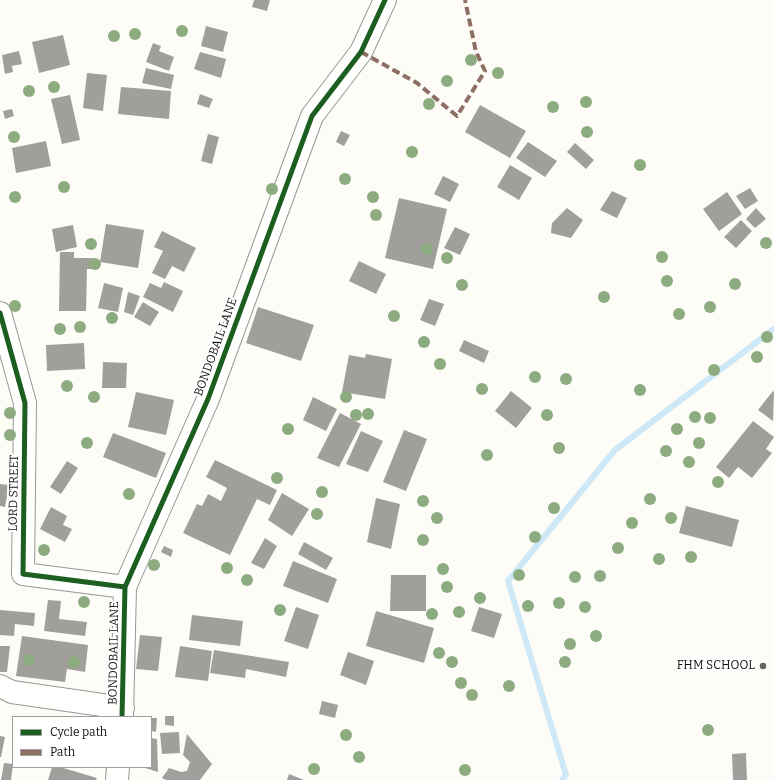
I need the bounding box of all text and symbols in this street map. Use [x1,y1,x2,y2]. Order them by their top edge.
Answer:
street label: BONDOBAIL LANE [191,296,241,398]
street label: LORD STREET [6,454,22,532]
street label: BONDOBAIL LANE [106,601,122,705]
place label: FHM SCHOOL [677,659,755,673]
marker: FHM SCHOOL [758,661,768,671]
legend [12,716,152,768]
text: Cycle path [50,725,107,739]
text: Path [50,745,75,759]

